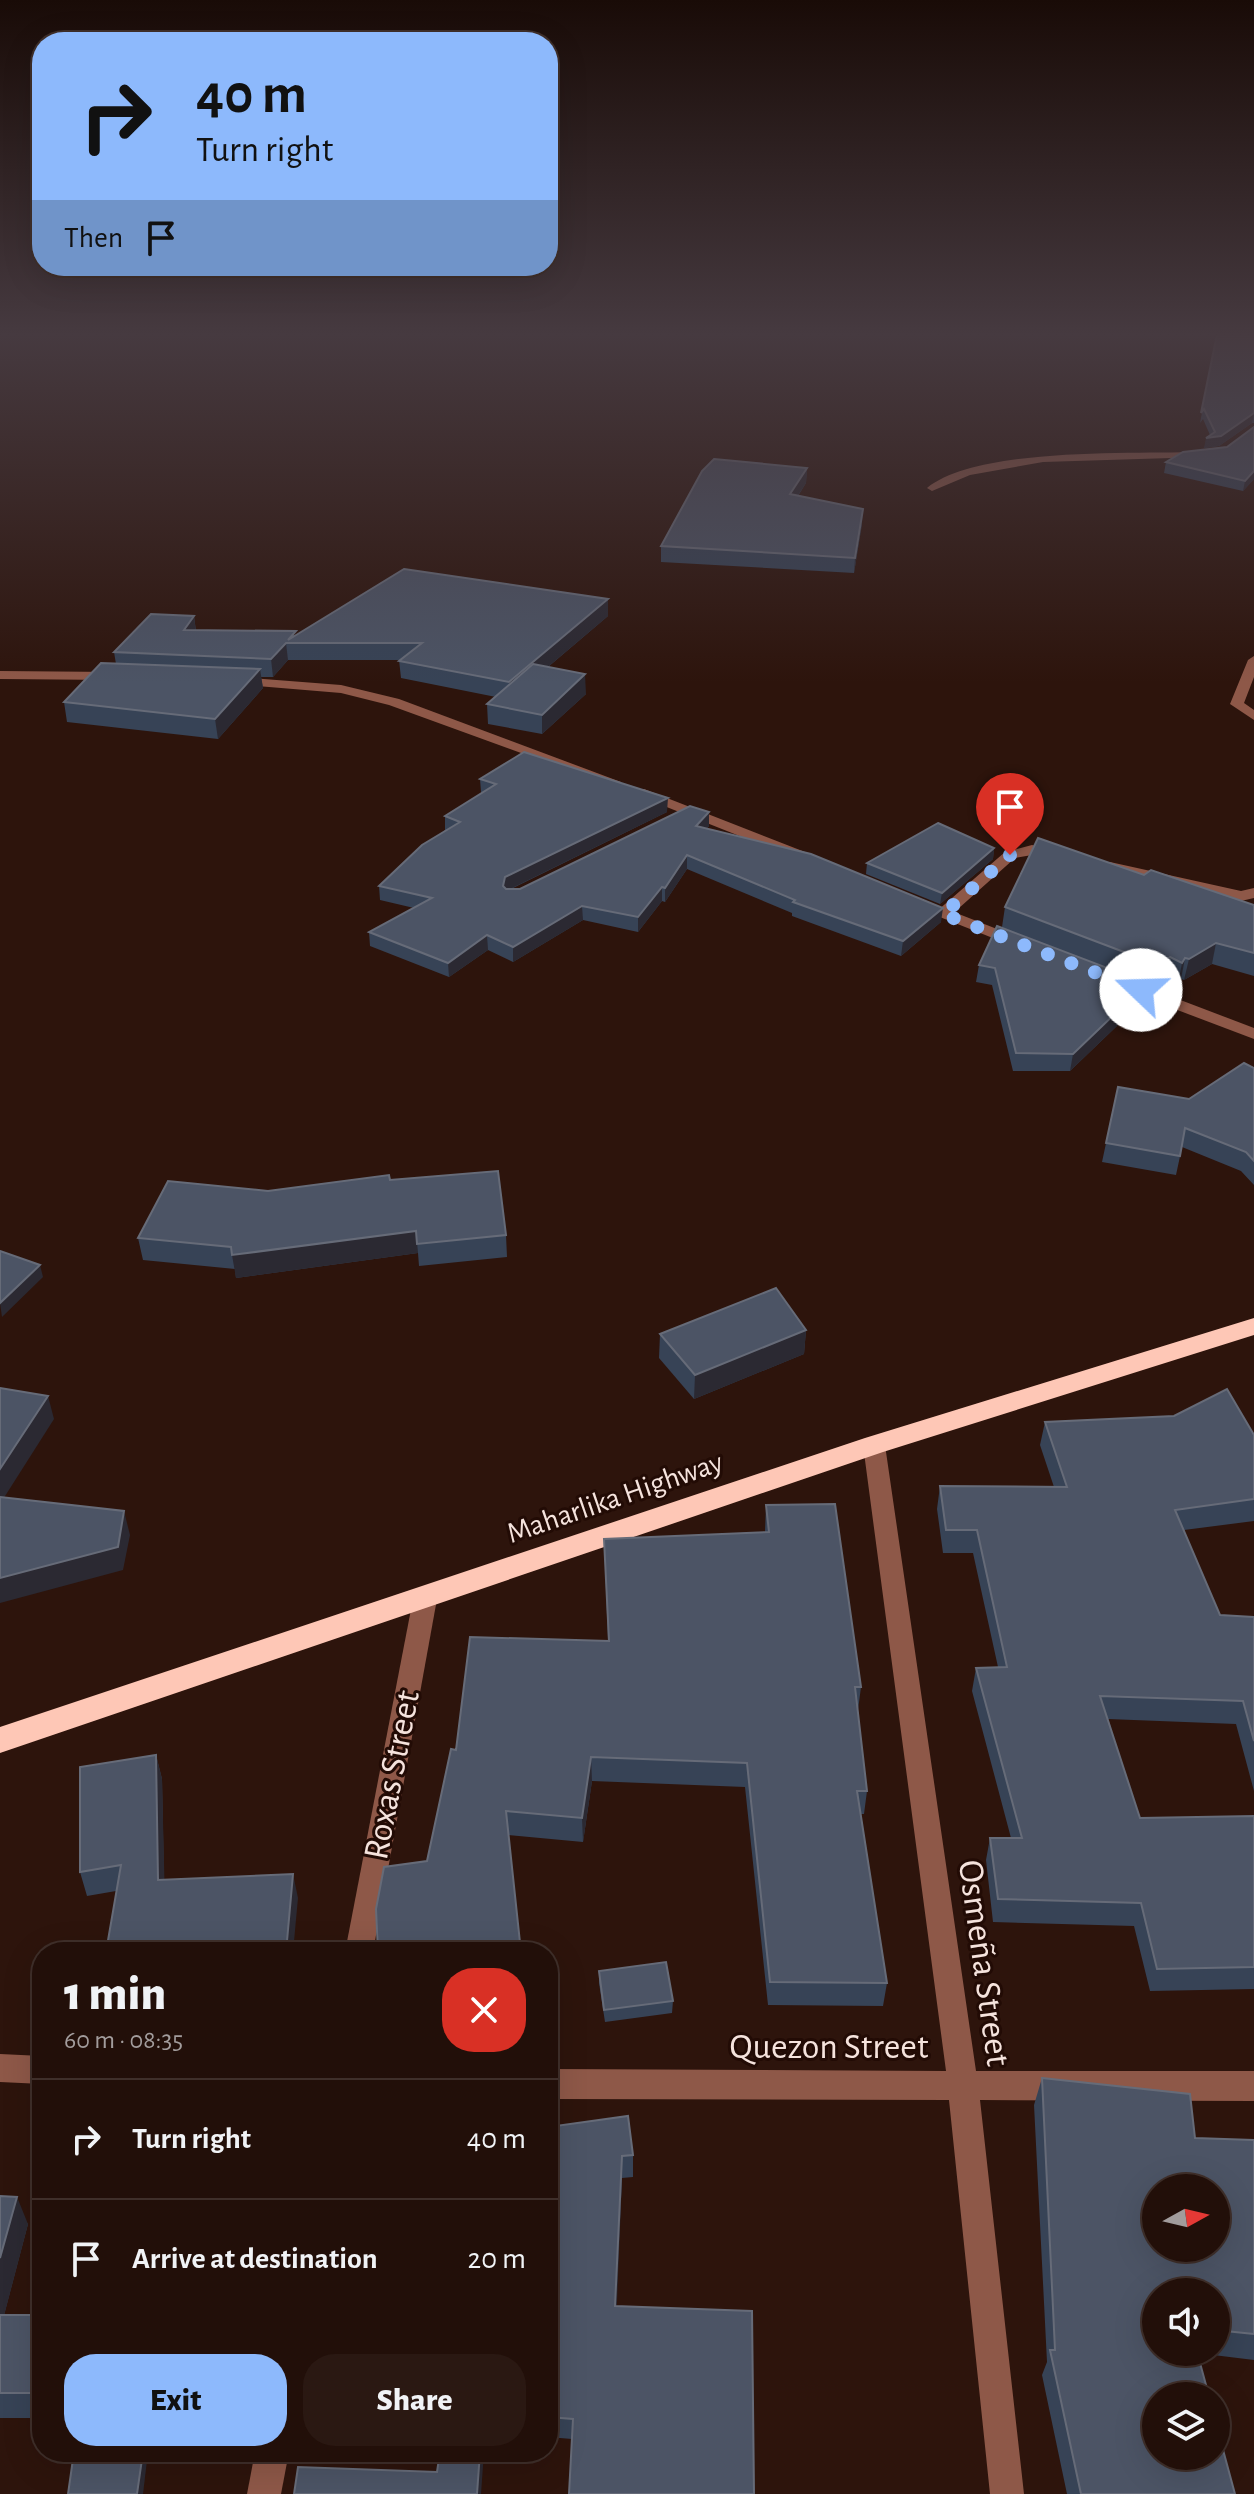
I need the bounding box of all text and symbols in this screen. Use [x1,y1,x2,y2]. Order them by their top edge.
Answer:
icon: right [64,64,168,168]
text: 40 m [196,67,307,123]
text: Turn right [196,132,333,168]
icon: arrive [139,216,183,260]
text: Then [64,223,123,253]
pin [976,773,1044,855]
icon: arrive [988,785,1032,829]
position arrow [1099,948,1183,1032]
street label: Maharlika Highway [503,1447,727,1549]
street label: Roxas Street [358,1687,426,1863]
street label: Osmeña Street [952,1858,1016,2069]
button: close [442,1968,526,2052]
text: 1 min [64,1971,166,2019]
text: 60 m · 08:35 [64,2027,183,2053]
street label: Quezon Street [730,2029,929,2065]
icon: right [64,2117,108,2161]
text: Turn right [132,2124,251,2154]
text: 40 m [467,2124,526,2154]
north arrow [1142,2174,1230,2262]
map controls [1142,2174,1230,2470]
icon: arrive [64,2237,108,2281]
text: Arrive at destination [132,2244,378,2274]
text: 20 m [468,2244,526,2274]
button: sound [1142,2278,1230,2366]
button: Exit [64,2354,287,2446]
button: Share [303,2354,526,2446]
button: layers [1142,2382,1230,2470]

